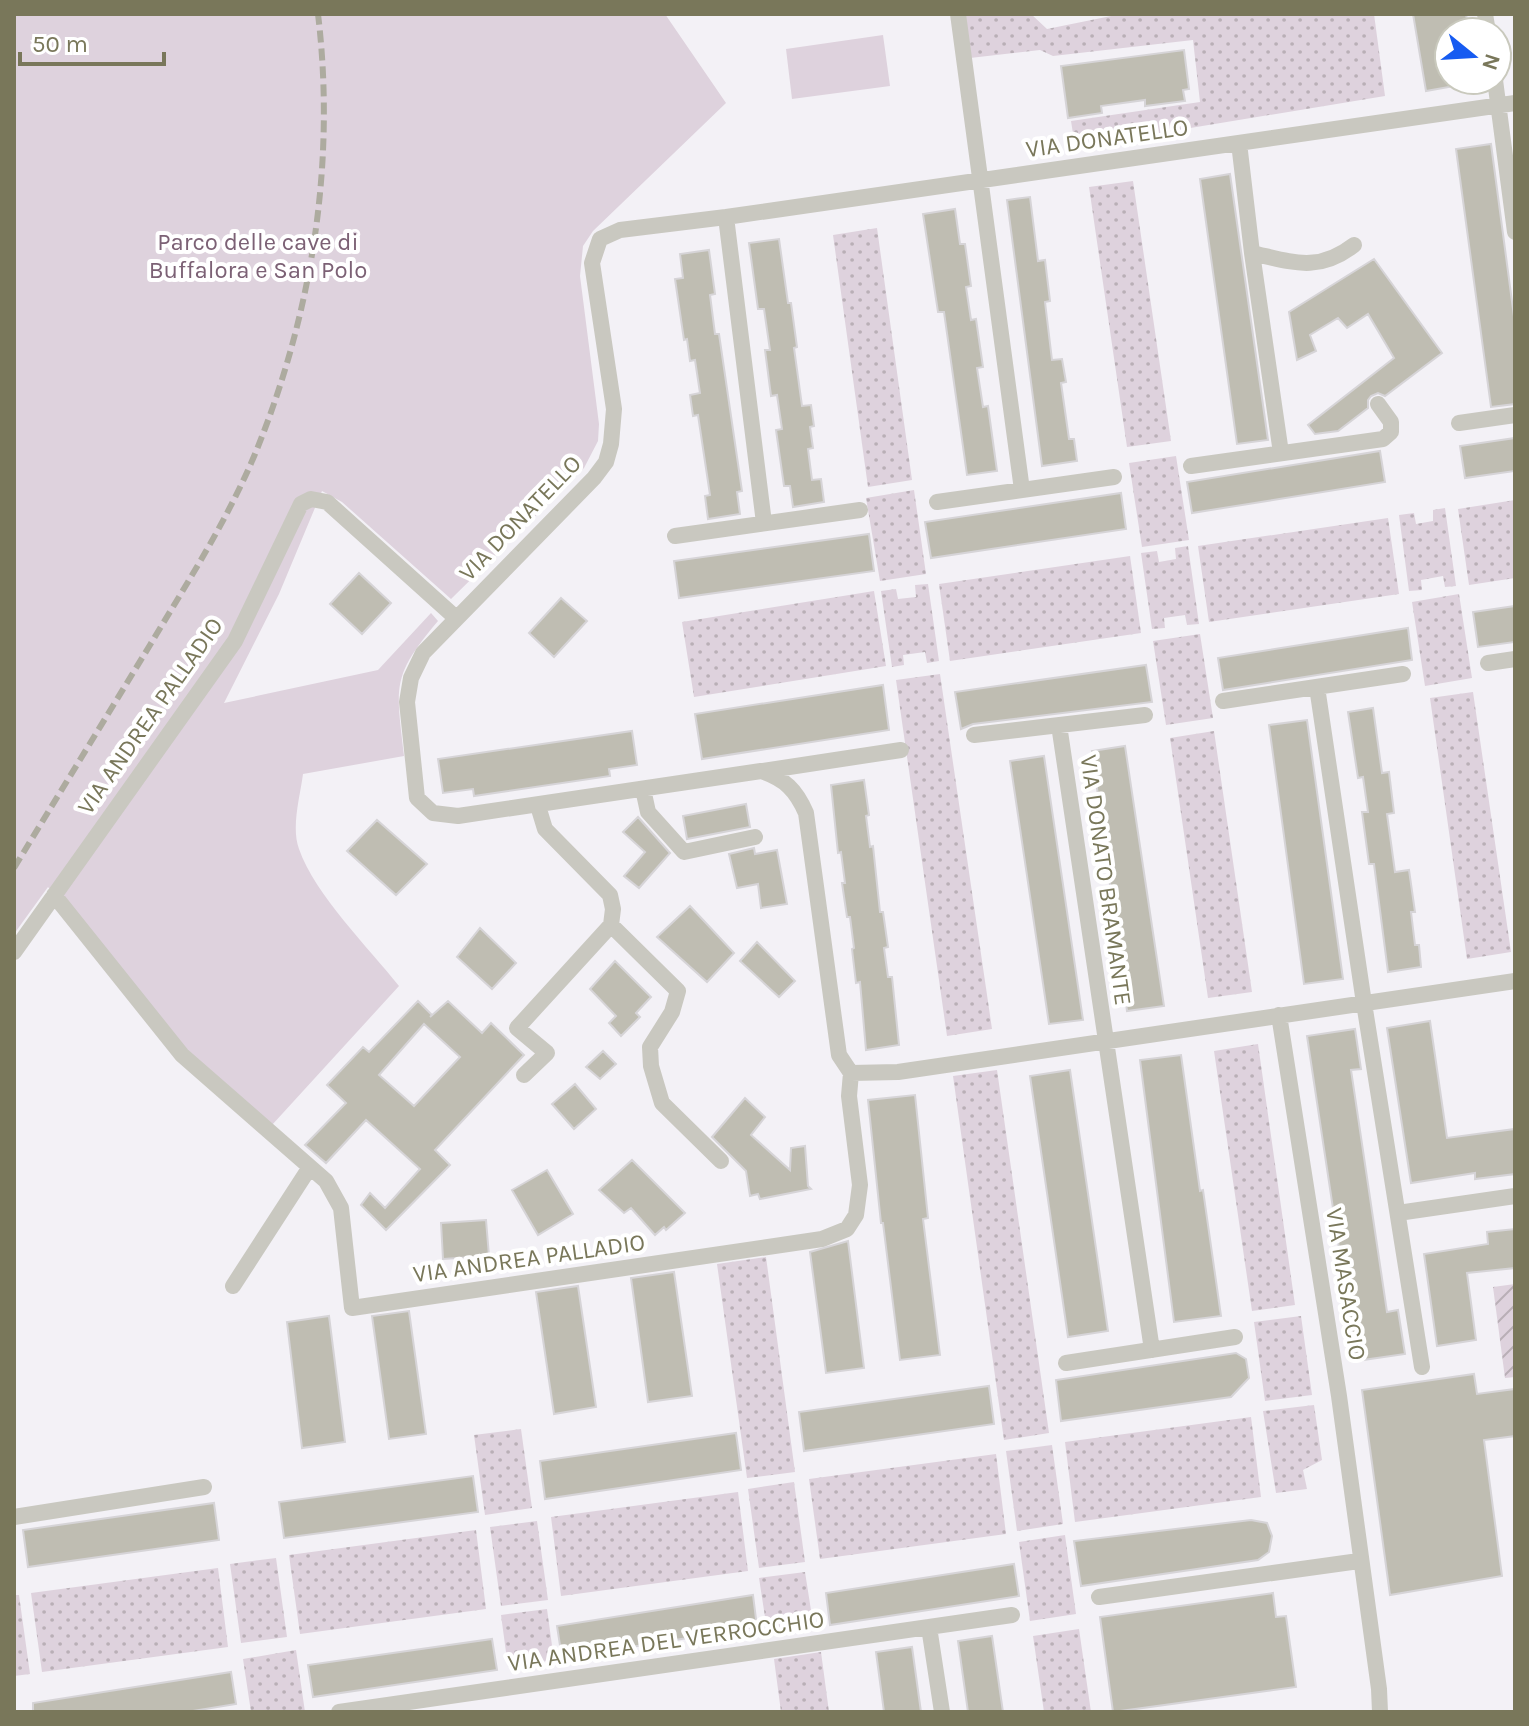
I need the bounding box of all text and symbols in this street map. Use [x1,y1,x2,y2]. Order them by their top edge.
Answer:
scale bar [20,16,164,66]
north arrow [1433,16,1513,96]
text: 50 m [32,30,88,58]
text: N [1476,50,1506,73]
street label: VIA DONATELLO [1024,113,1190,163]
park label: Parco delle cave di Buffalora e San Polo [149,228,367,284]
street label: VIA DONATELLO [453,449,587,587]
street label: VIA ANDREA PALLADIO [71,612,229,820]
street label: VIA DONATO BRAMANTE [1075,753,1137,1007]
street label: VIA MASACCIO [1320,1206,1372,1362]
street label: VIA ANDREA PALLADIO [411,1228,647,1288]
street label: VIA ANDREA DEL VERROCCHIO [506,1605,826,1677]

